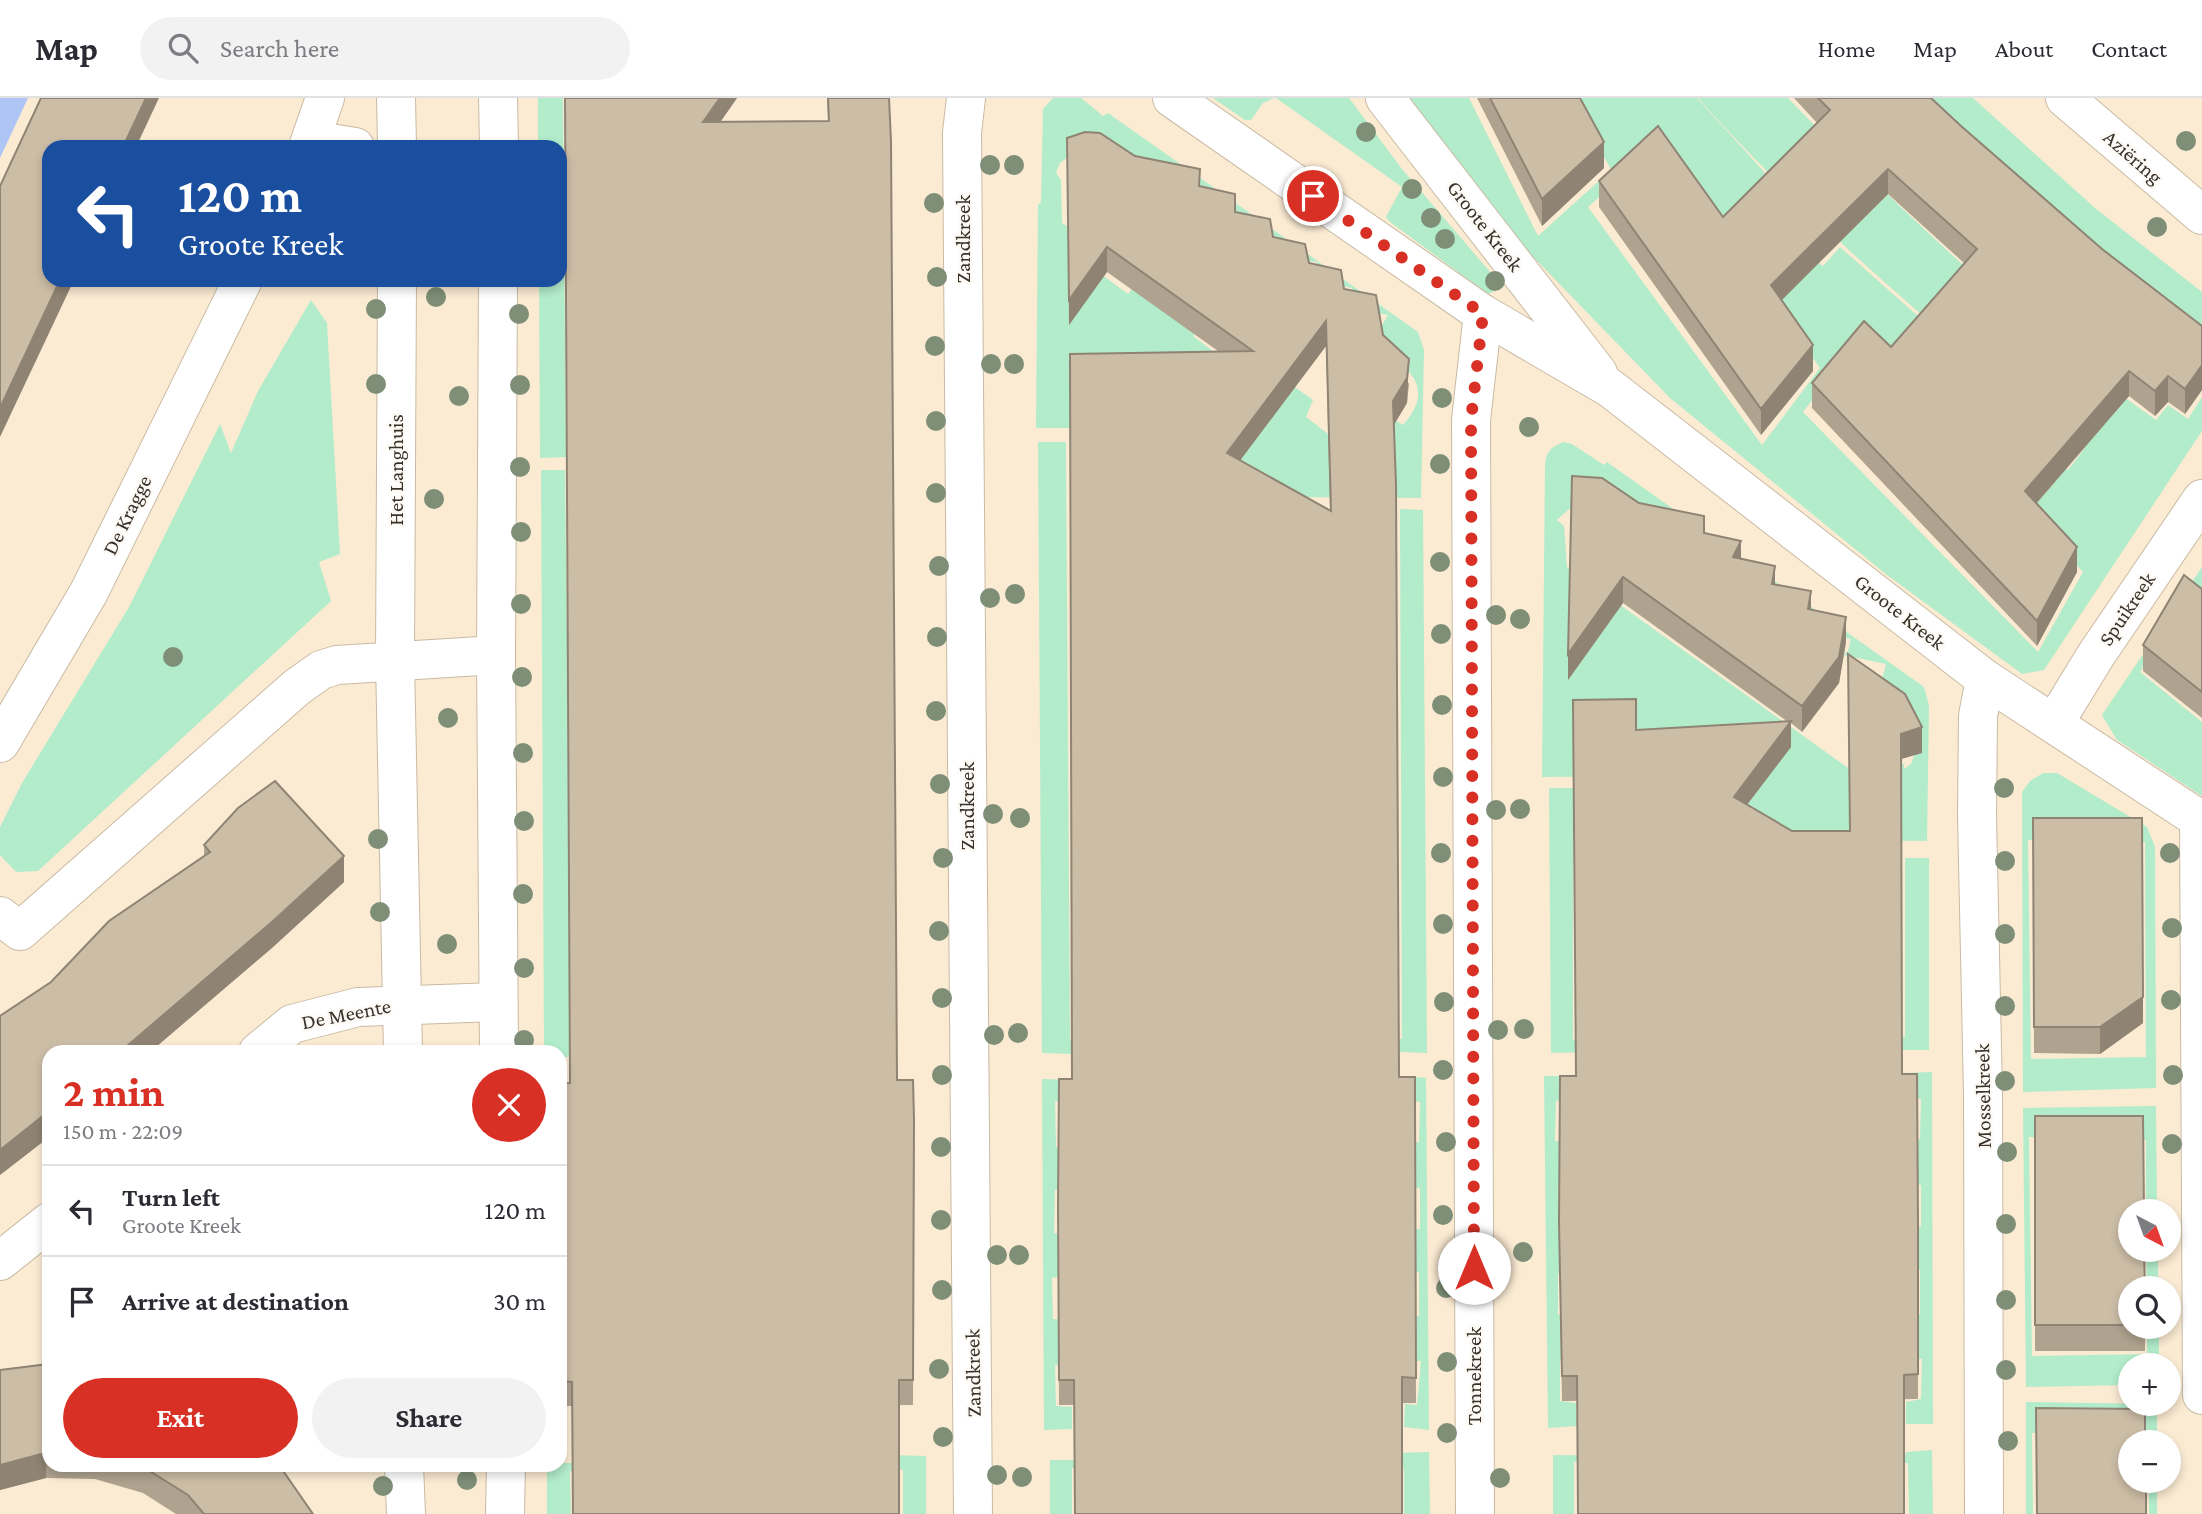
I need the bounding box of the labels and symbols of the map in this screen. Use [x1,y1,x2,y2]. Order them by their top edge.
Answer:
street label: Aziëring [2099,125,2167,189]
pin [1283,166,1343,226]
street label: Groote Kreek [1442,176,1528,276]
street label: Zandkreek [951,195,975,283]
street label: Het Langhuis [384,414,408,526]
street label: De Kragge [97,471,157,559]
street label: Spuikreek [2094,568,2160,650]
street label: Groote Kreek [1850,569,1950,655]
street label: Zandkreek [955,762,979,850]
street label: De Meente [299,994,393,1034]
street label: Mosselkreek [1970,1043,1996,1149]
north arrow [2118,1199,2180,1262]
position arrow [1437,1231,1511,1305]
street label: Tonnekreek [1462,1327,1486,1425]
street label: Zandkreek [960,1329,986,1417]

